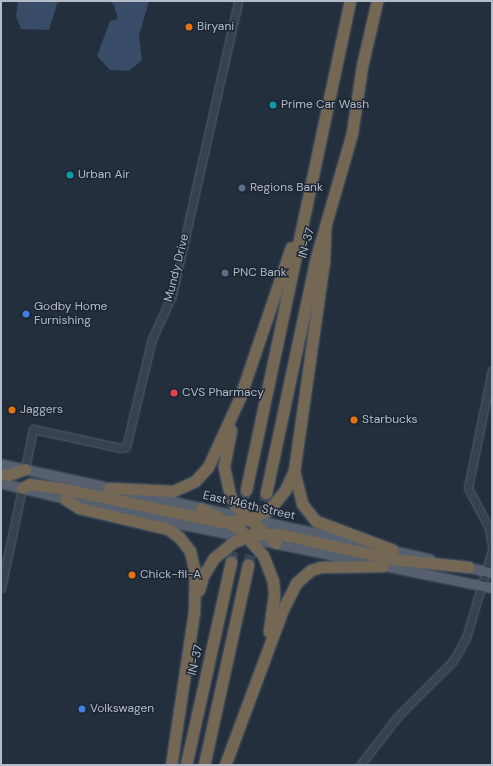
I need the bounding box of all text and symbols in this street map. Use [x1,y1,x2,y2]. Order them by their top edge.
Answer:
place label: Biryani [197,20,234,34]
marker: Biryani [184,22,194,32]
place label: Prime Car Wash [281,98,369,112]
marker: Prime Car Wash [268,100,278,110]
place label: Urban Air [78,168,130,182]
marker: Urban Air [65,170,75,180]
place label: Regions Bank [250,181,323,195]
marker: Regions Bank [237,183,247,193]
street label: IN-37 [296,226,318,260]
street label: Mundy Drive [162,232,192,304]
place label: PNC Bank [233,266,287,280]
marker: PNC Bank [220,268,230,278]
place label: Godby Home Furnishing [34,300,107,328]
marker: Godby Home Furnishing [21,309,31,319]
place label: CVS Pharmacy [182,386,264,400]
marker: CVS Pharmacy [169,388,179,398]
place label: Jaggers [20,403,63,417]
marker: Jaggers [7,405,17,415]
place label: Starbucks [362,413,418,427]
marker: Starbucks [349,415,359,425]
street label: East 146th Street [201,488,297,524]
place label: Chick-fil-A [140,568,201,582]
marker: Chick-fil-A [127,570,137,580]
street label: IN-37 [186,643,206,677]
place label: Volkswagen [90,702,154,716]
marker: Volkswagen [77,704,87,714]

